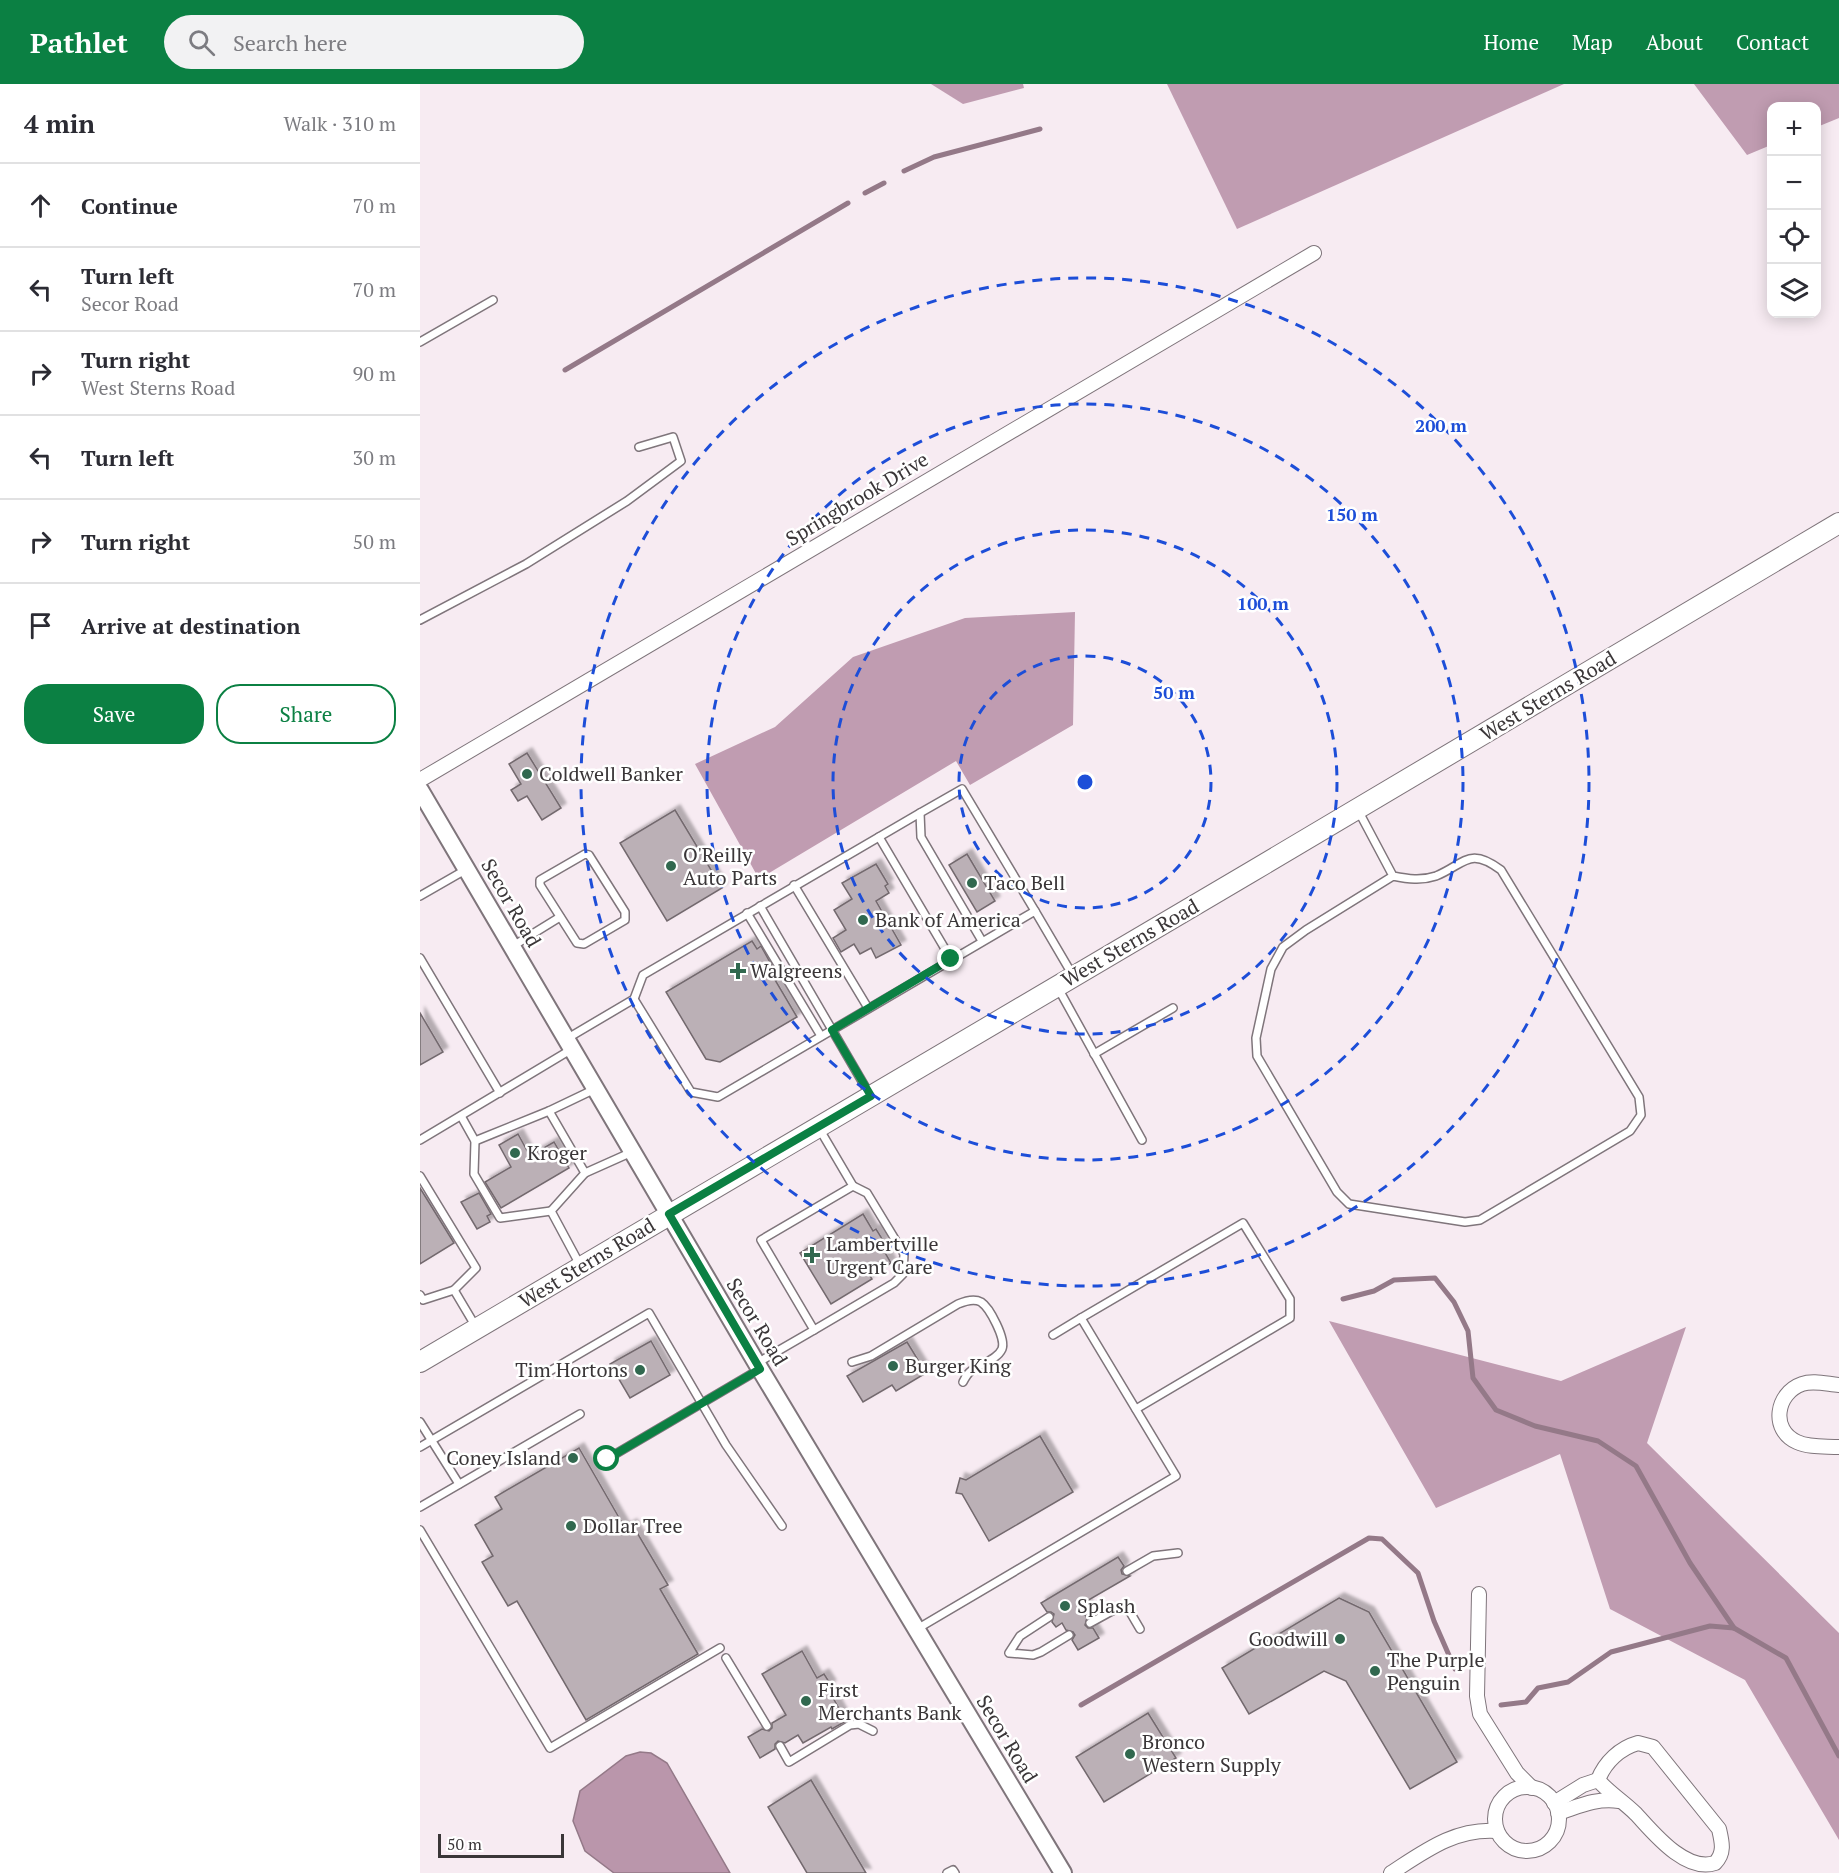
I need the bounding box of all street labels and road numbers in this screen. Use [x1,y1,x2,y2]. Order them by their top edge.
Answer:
street label: Springbrook Drive [780,445,933,552]
street label: West Sterns Road [1475,644,1621,747]
street label: Secor Road [475,854,548,952]
street label: West Sterns Road [1056,892,1203,993]
street label: West Sterns Road [514,1211,660,1314]
street label: Secor Road [721,1273,794,1371]
street label: Secor Road [971,1690,1044,1788]

